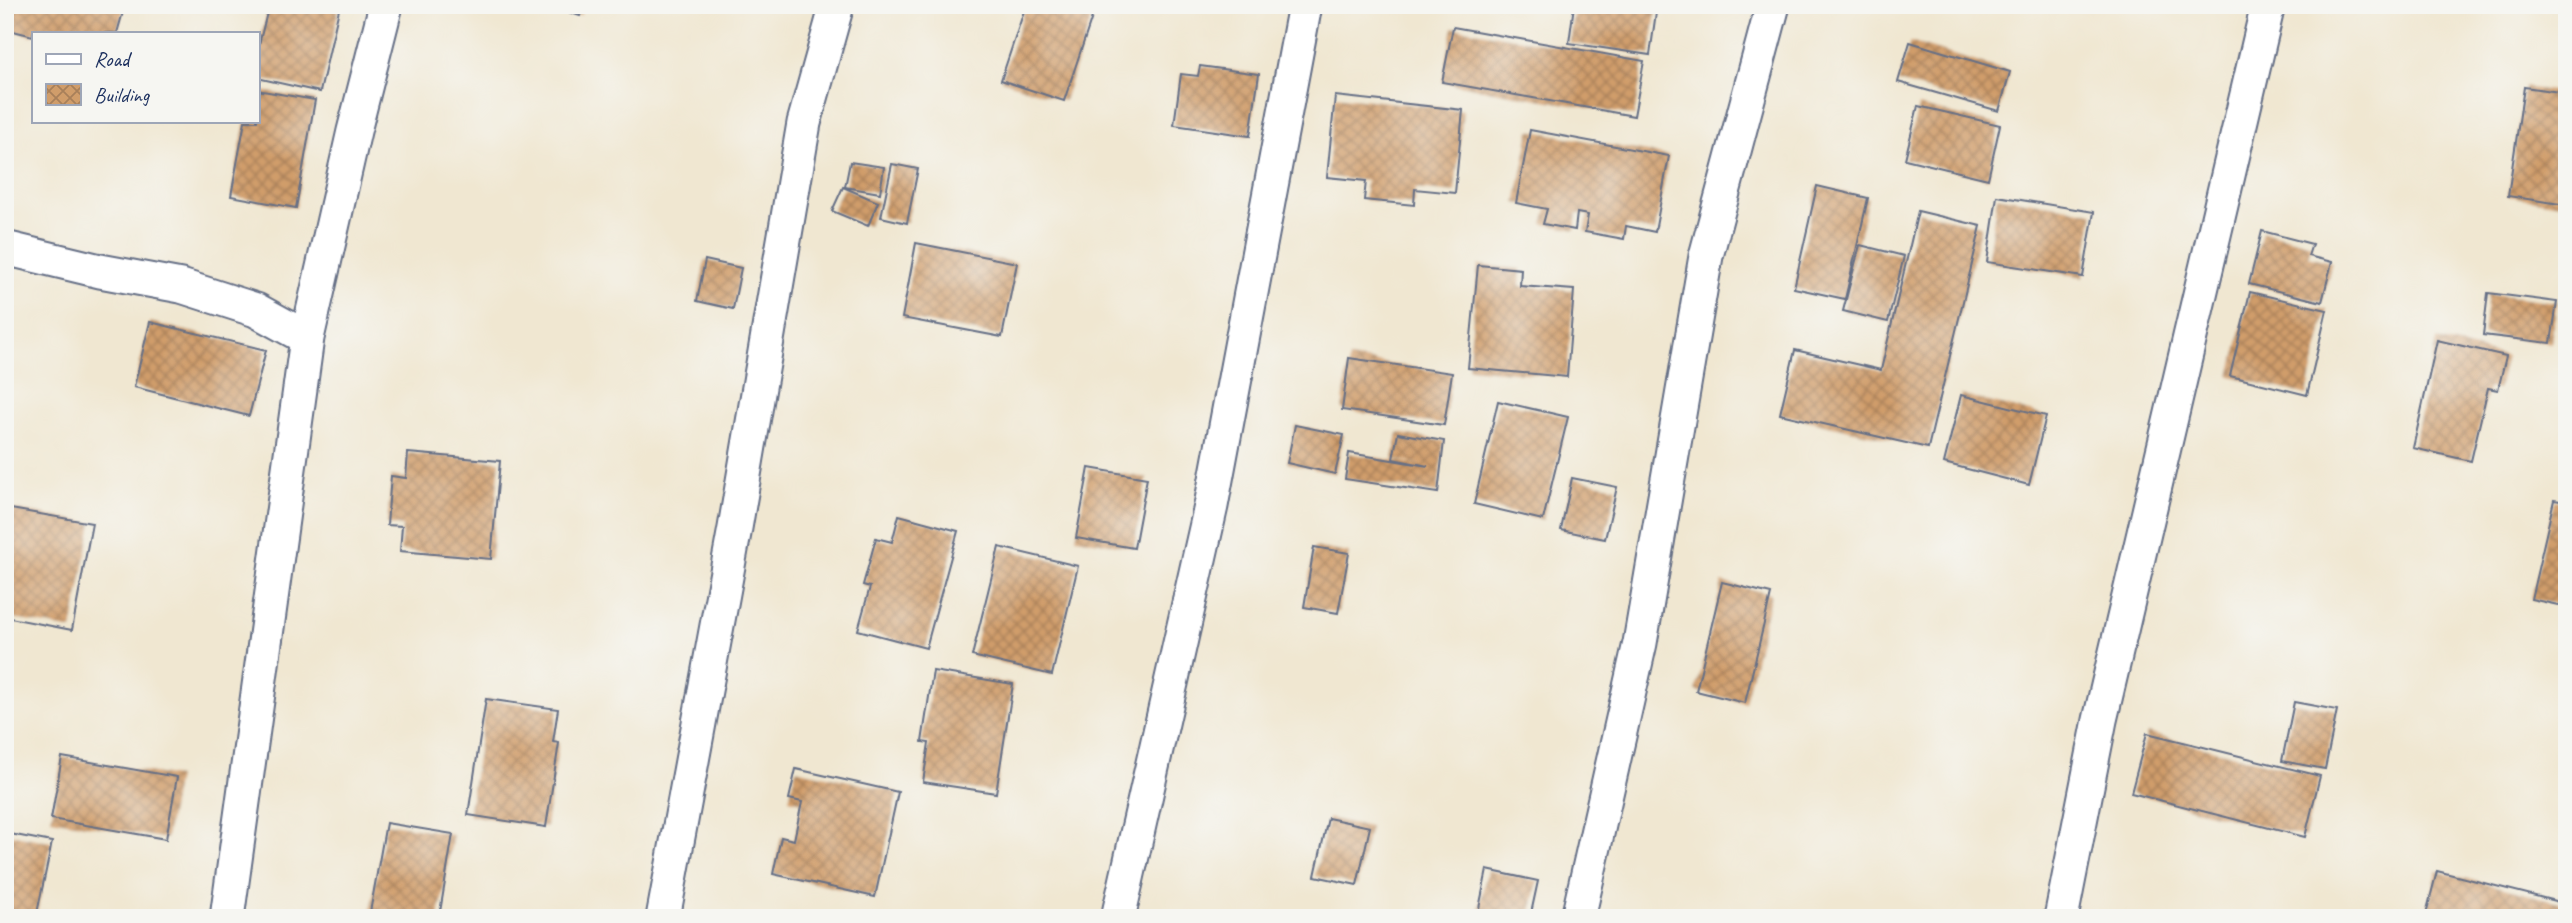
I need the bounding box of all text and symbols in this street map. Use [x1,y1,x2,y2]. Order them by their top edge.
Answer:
legend [32,32,259,122]
text: Road [94,46,133,72]
text: Building [94,82,151,108]

